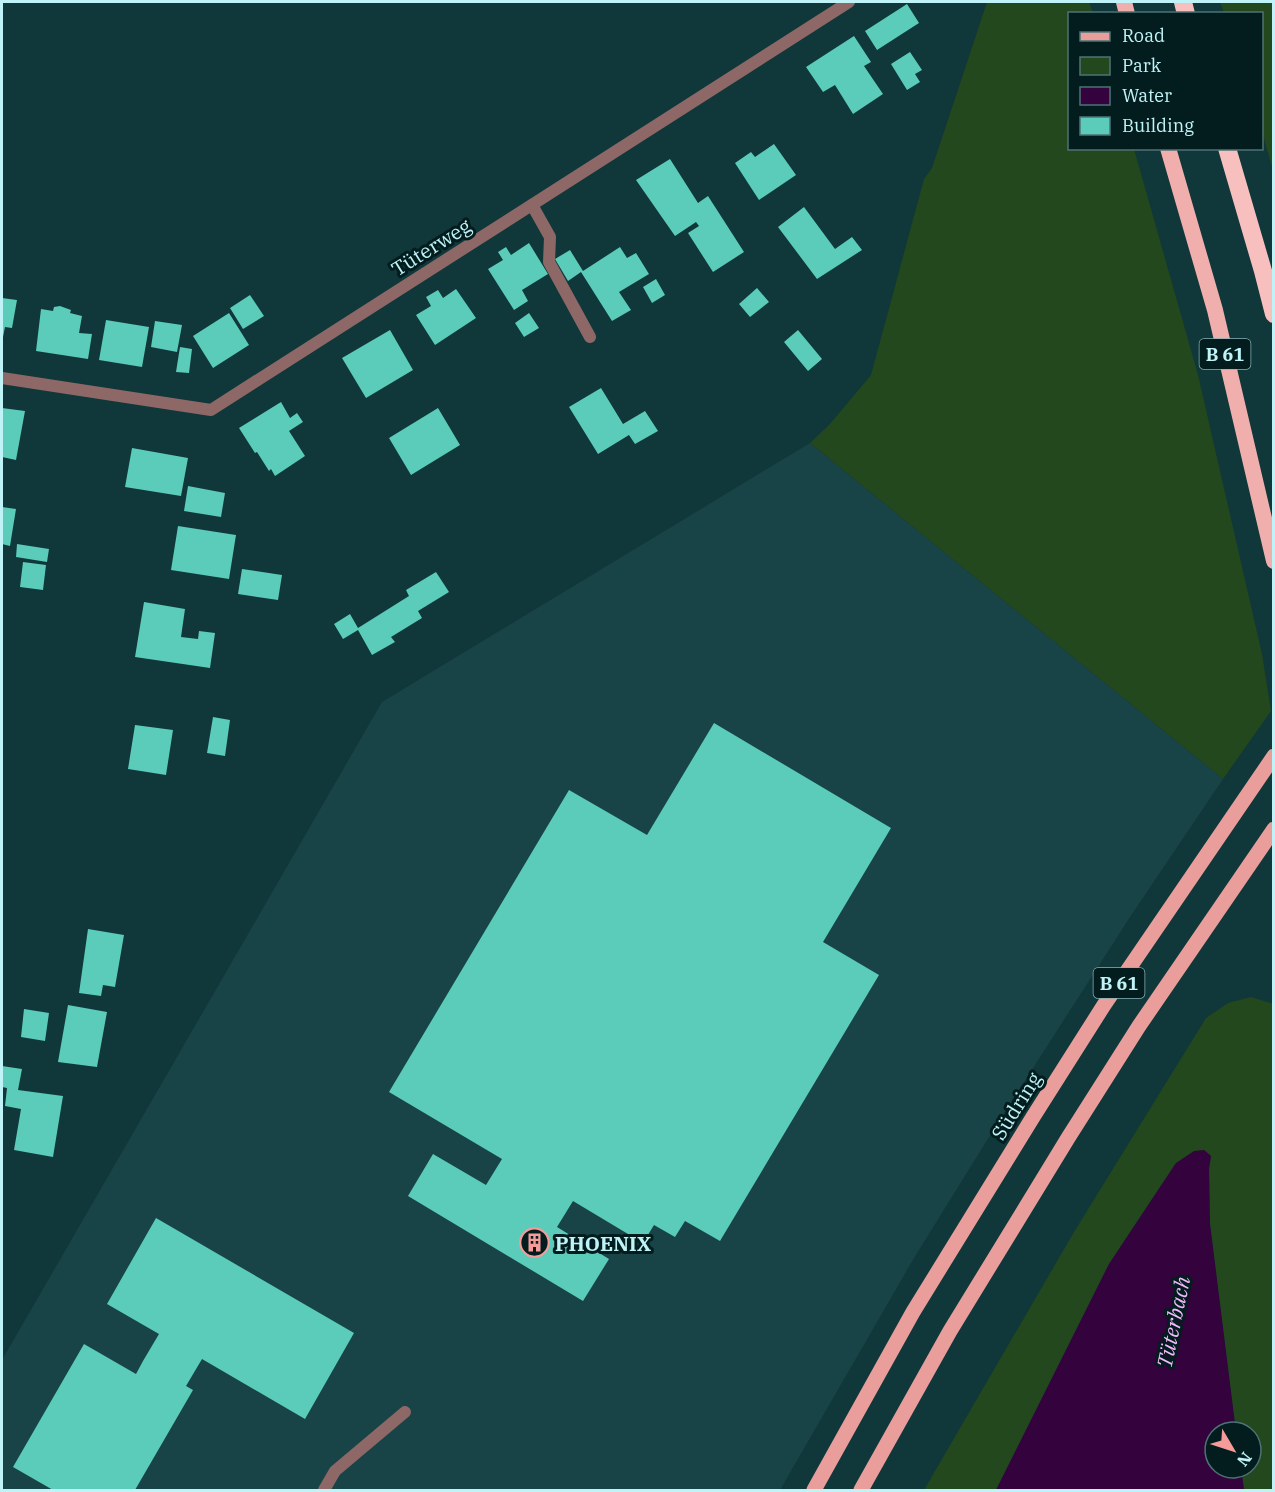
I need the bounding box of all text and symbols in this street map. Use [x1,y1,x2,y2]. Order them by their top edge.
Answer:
legend [1068,12,1263,150]
text: Road [1122,24,1165,47]
text: Park [1122,54,1162,77]
text: Water [1122,84,1172,107]
text: Building [1122,114,1194,137]
street label: Tüterweg [386,212,476,282]
road number: B 61 [1200,339,1250,369]
road number: B 61 [1094,968,1144,998]
street label: Südring [985,1067,1047,1145]
building icon: PHOENIX [518,1227,550,1259]
place label: PHOENIX [555,1230,652,1257]
water label: Tüterbach [1150,1273,1196,1370]
north arrow [1203,1420,1263,1480]
text: N [1233,1448,1256,1471]

